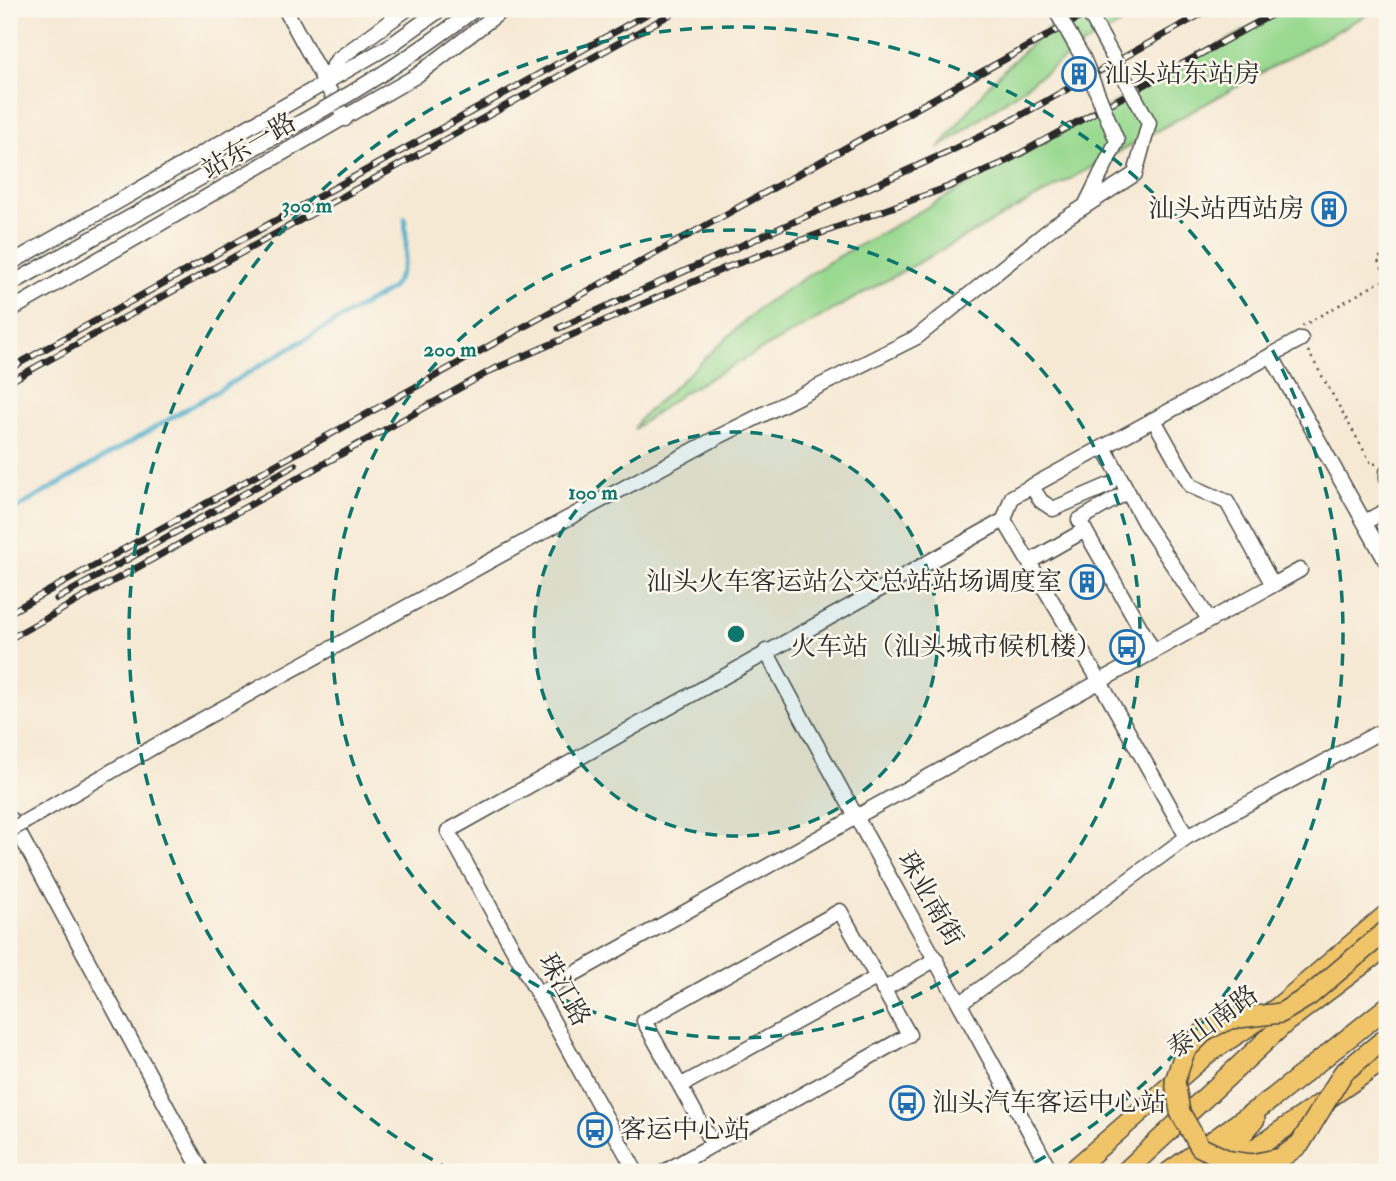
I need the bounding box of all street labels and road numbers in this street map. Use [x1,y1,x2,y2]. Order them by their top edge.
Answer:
street label: 站东一路 [196,106,302,186]
street label: 珠业南街 [890,846,970,952]
street label: 珠江路 [531,948,597,1032]
street label: 泰山南路 [1162,978,1264,1066]

